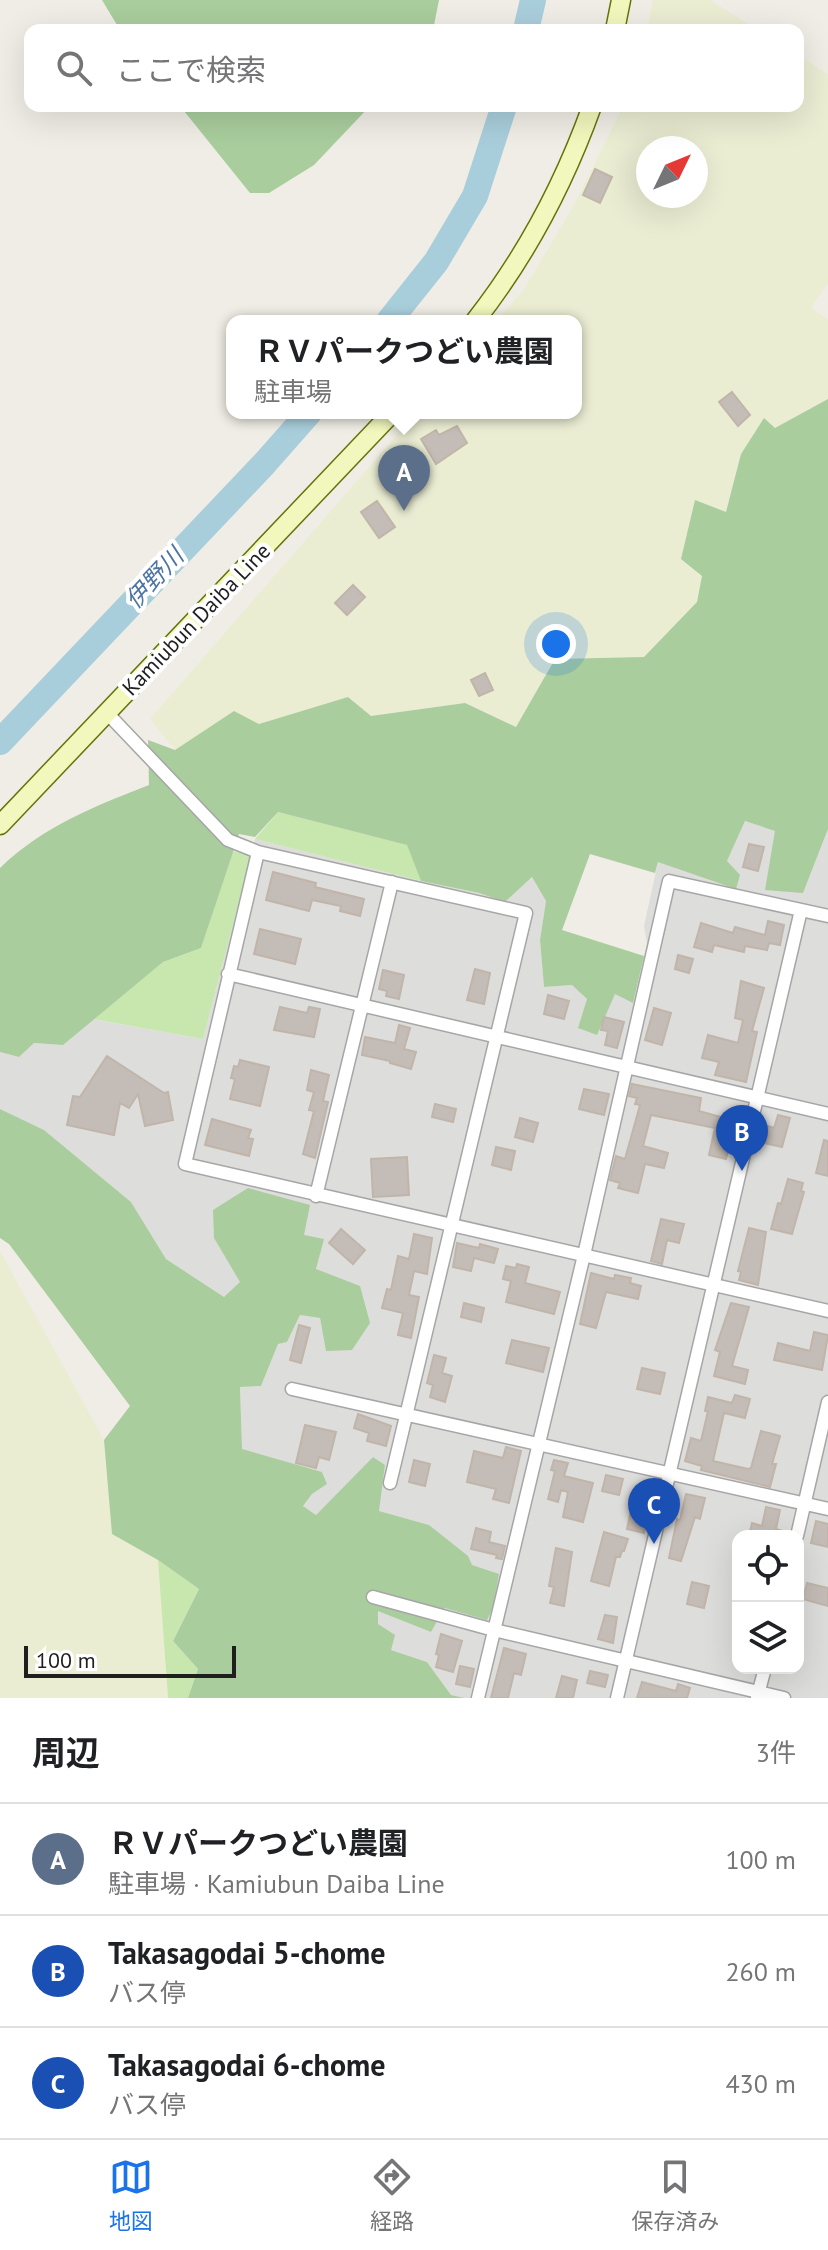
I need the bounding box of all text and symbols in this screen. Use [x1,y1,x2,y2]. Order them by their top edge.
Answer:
search box [24,24,804,112]
icon: search [52,46,96,90]
text: ここで検索 [116,50,266,89]
north arrow [636,136,708,208]
popup [226,315,582,419]
text: ＲＶパークつどい農園 [254,331,554,370]
text: 駐車場 [254,375,332,408]
pin: A [378,445,430,511]
street label: Kamiubun Daiba Line [116,537,276,701]
water label: 伊野川 [118,539,192,615]
your location [536,624,576,664]
pin: B [716,1105,768,1171]
pin: C [628,1478,680,1544]
map controls [732,1530,804,1674]
button: locate [732,1530,804,1602]
button: layers [732,1602,804,1674]
scale bar [24,1642,236,1678]
text: 100 m [36,1646,96,1674]
text: 周辺 [32,1730,100,1774]
text: 3件 [756,1736,796,1769]
text: ＲＶパークつどい農園 [108,1823,408,1862]
text: A [50,1843,66,1876]
text: 100 m [725,1843,796,1876]
text: 駐車場 · Kamiubun Daiba Line [108,1867,445,1900]
text: Takasagodai 5-chome [108,1933,385,1972]
text: B [50,1955,66,1988]
text: 260 m [725,1955,796,1988]
text: バス停 [108,1976,186,2009]
text: Takasagodai 6-chome [108,2045,385,2084]
text: C [51,2067,65,2100]
text: 430 m [725,2067,796,2100]
text: バス停 [108,2088,186,2121]
tab: 地図 [109,2155,153,2235]
tab: 経路 [370,2155,414,2235]
tab: 保存済み [631,2155,719,2235]

